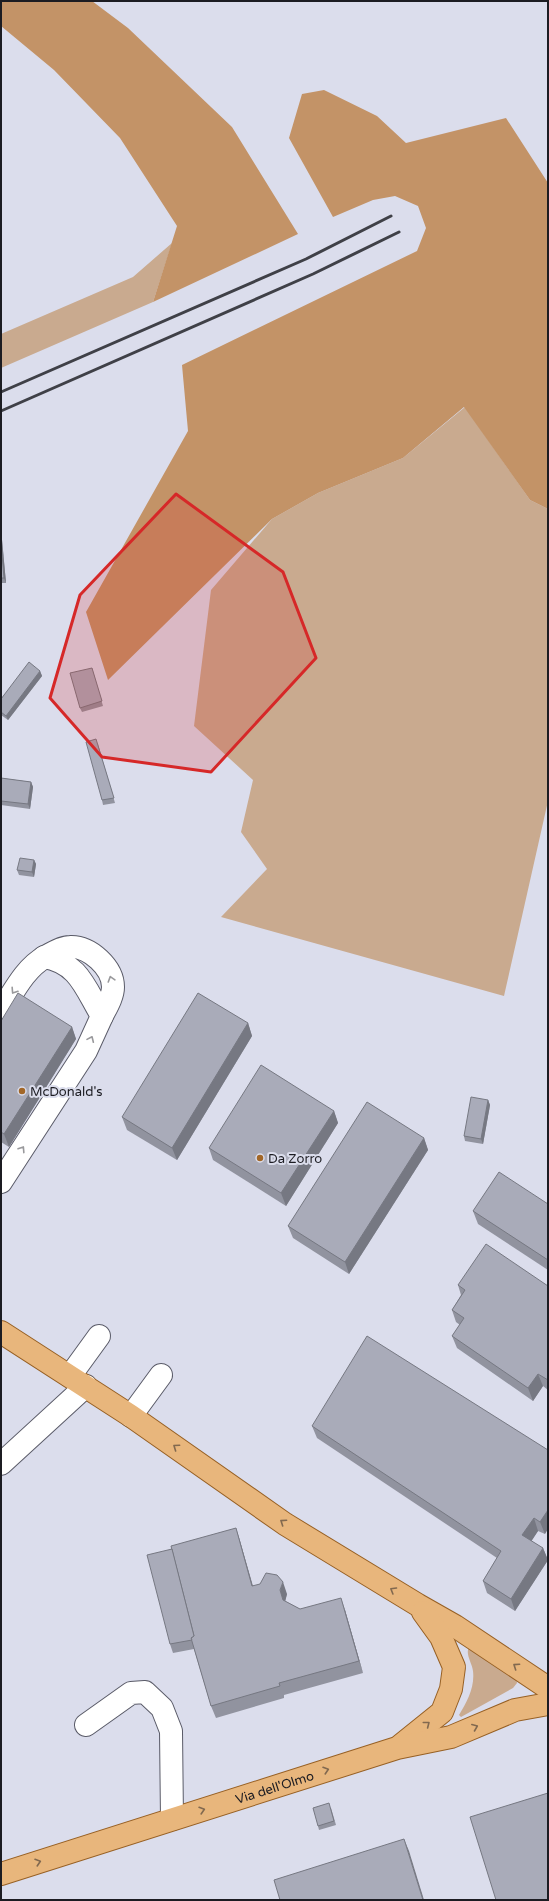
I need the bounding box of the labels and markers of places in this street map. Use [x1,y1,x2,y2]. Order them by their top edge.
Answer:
place label: McDonald's [30,1084,103,1100]
marker: McDonald's [17,1086,27,1096]
place label: Da Zorro [268,1151,322,1167]
marker: Da Zorro [255,1153,265,1163]

